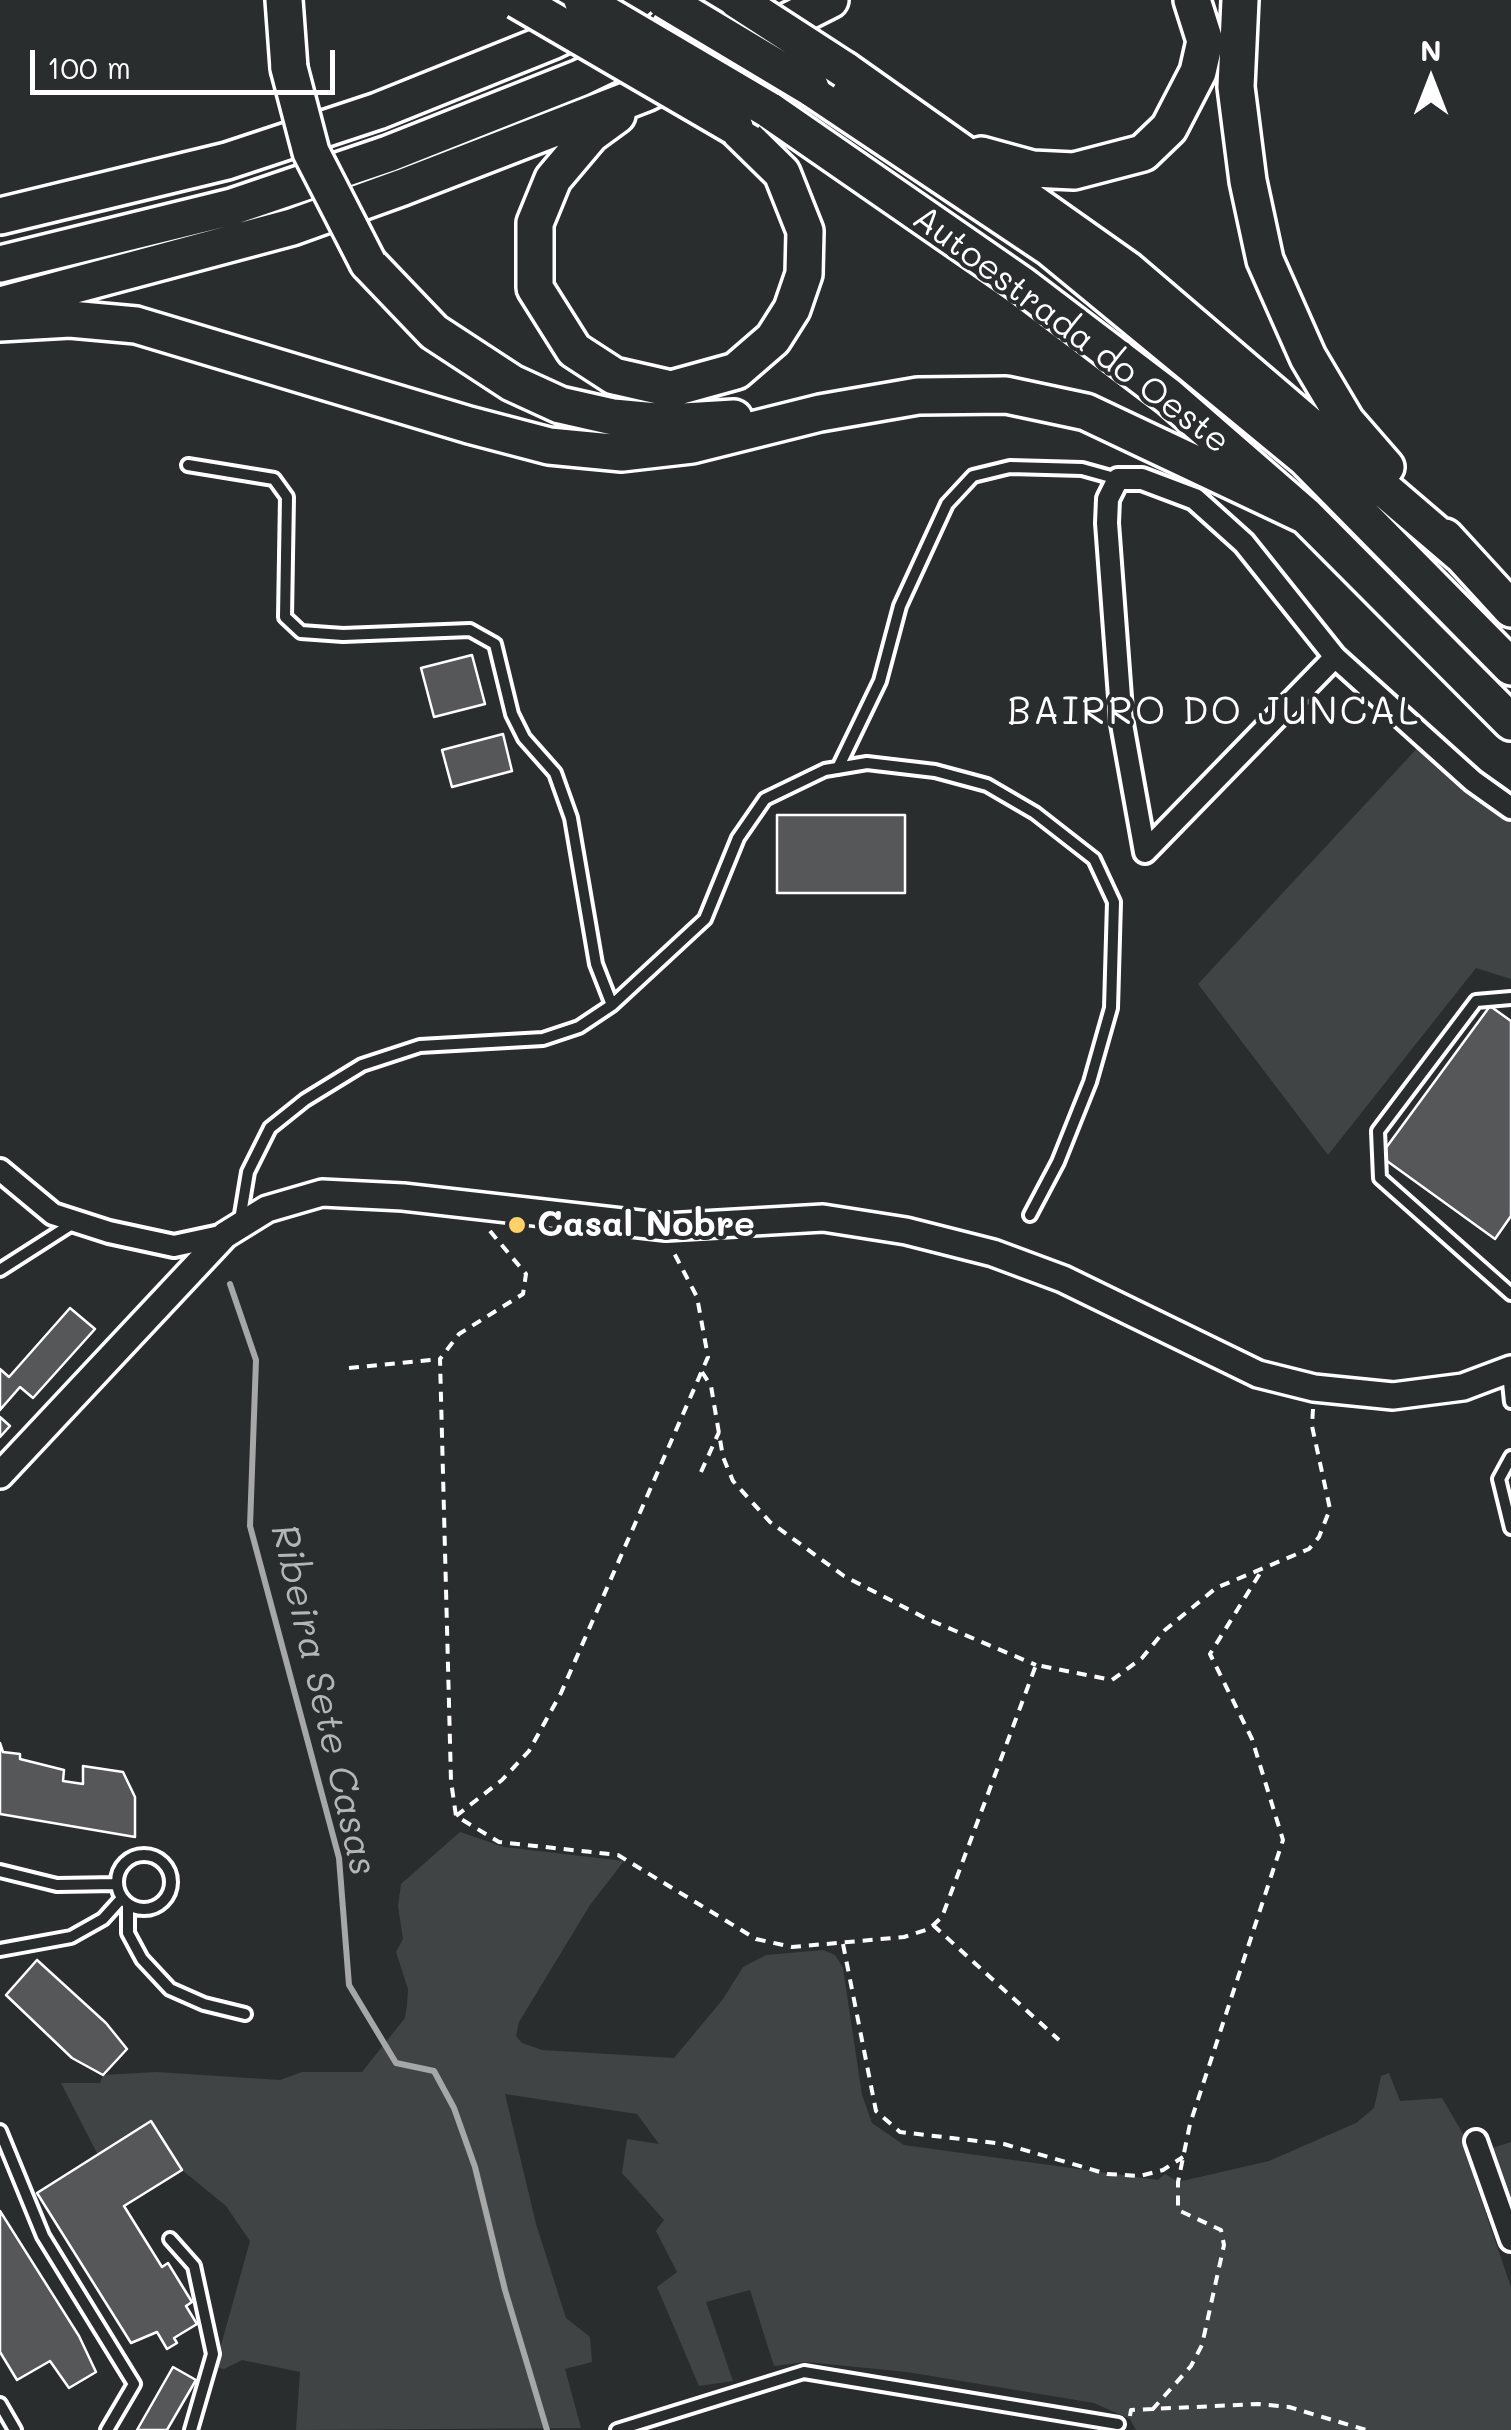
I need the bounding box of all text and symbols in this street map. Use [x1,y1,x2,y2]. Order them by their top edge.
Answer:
scale bar [35,30,340,92]
north arrow [1381,30,1481,130]
text: N [1420,32,1442,68]
text: 100 m [47,47,131,87]
street label: Autoestrada do Oeste [904,197,1238,463]
district label: BAIRRO DO JUNCAL [1007,689,1421,735]
place label: Casal Nobre [537,1204,755,1246]
marker: Casal Nobre [506,1214,528,1236]
water label: Ribeira Sete Casas [260,1520,386,1880]

